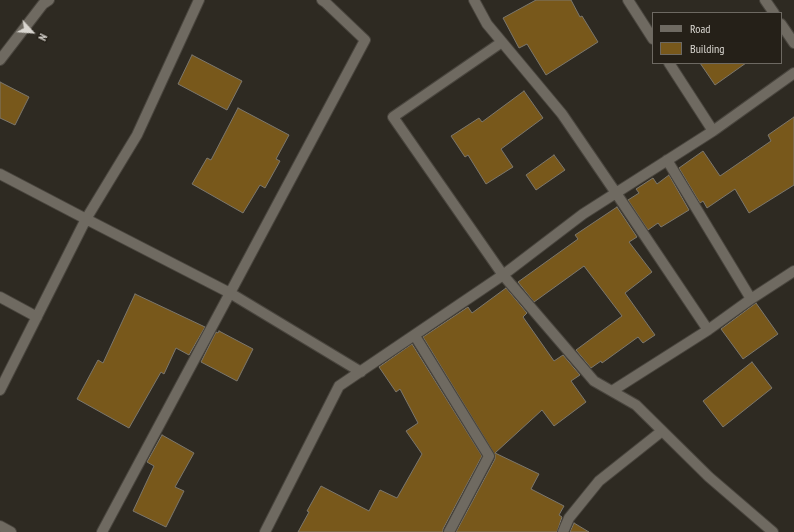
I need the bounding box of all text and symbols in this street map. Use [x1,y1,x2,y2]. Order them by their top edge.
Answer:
north arrow [12,12,52,52]
legend [652,12,782,64]
text: Road [690,21,710,36]
text: N [35,32,50,43]
text: Building [690,41,725,56]

